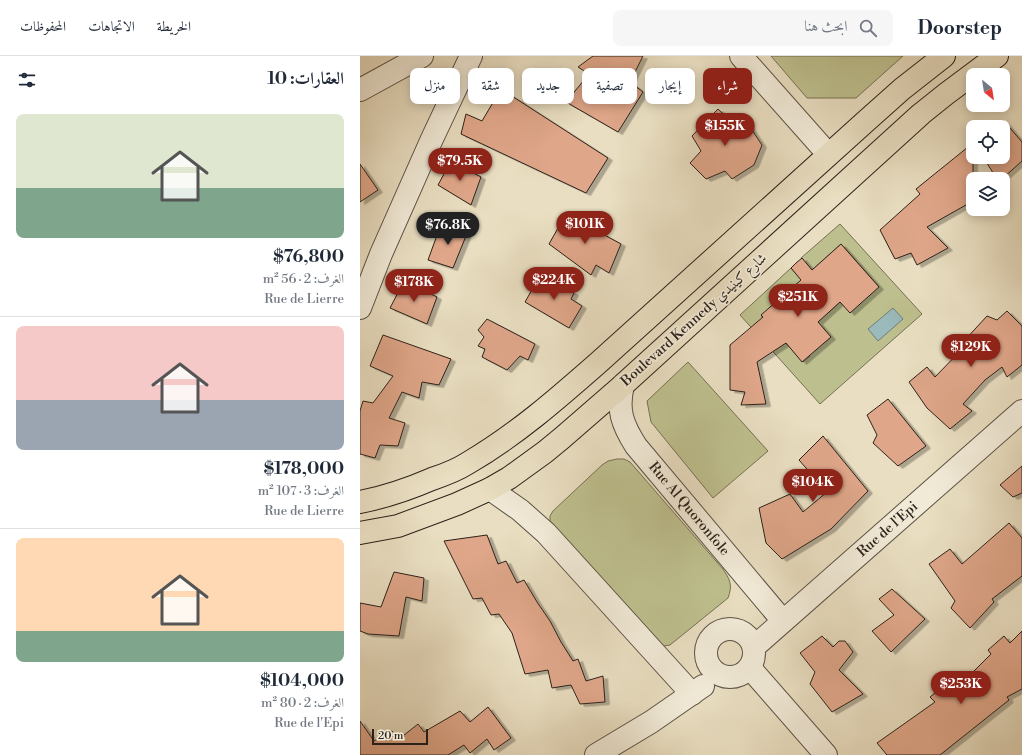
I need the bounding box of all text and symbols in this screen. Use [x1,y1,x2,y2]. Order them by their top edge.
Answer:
search box [613,10,893,46]
text: Doorstep [917,16,1002,40]
text: ابحث هنا [804,17,847,36]
icon: search [857,17,879,39]
text: المحفوظات [20,18,66,36]
text: الاتجاهات [88,18,135,36]
text: الخريطة [157,18,191,36]
text: العقارات: 10 [267,68,344,90]
chip: منزل [410,68,460,104]
chip: شقة [468,68,514,104]
chip: جديد [522,68,574,104]
chip: تصفية [582,68,637,104]
chip: إيجار [645,68,695,104]
chip: شراء [703,68,752,104]
north arrow [966,68,1010,112]
map controls [966,68,1010,216]
icon: filters [16,69,38,91]
pin: $155K [697,113,753,147]
text: $155K [705,118,745,134]
button: locate [966,120,1010,164]
icon: home [144,140,216,212]
pin: $79.5K [427,148,493,182]
text: $79.5K [437,153,483,169]
button: layers [966,172,1010,216]
pin: $101K [557,211,613,245]
pin: $76.8K [415,212,481,246]
text: $101K [565,216,605,232]
text: $76.8K [425,217,471,233]
text: $76,800 [273,246,344,268]
street label: Boulevard Kennedy شارع كينيدي [617,250,772,393]
pin: $224K [526,267,582,301]
pin: $178K [386,269,442,303]
text: الغرف: 2 · 56 m² [263,271,344,287]
text: $224K [532,272,576,288]
text: $178K [394,274,434,290]
pin: $251K [770,284,826,318]
text: $251K [778,289,818,305]
text: Rue de Lierre [264,291,344,307]
pin: $129K [943,334,999,368]
text: $129K [950,339,992,355]
icon: home [144,352,216,424]
text: $178,000 [264,458,344,480]
street label: Rue Al Quoronfole [644,458,734,560]
pin: $104K [785,469,841,503]
text: $104K [792,474,834,490]
text: الغرف: 3 · 107 m² [258,483,344,499]
street label: Rue de l'Epi [853,497,922,561]
text: Rue de Lierre [264,503,344,519]
icon: home [144,564,216,636]
text: $104,000 [260,670,344,692]
pin: $253K [933,671,989,705]
text: $253K [940,676,982,692]
text: الغرف: 2 · 80 m² [261,695,344,711]
text: Rue de l'Epi [274,715,344,731]
scale bar [372,727,428,746]
text: 20 m [378,729,403,743]

